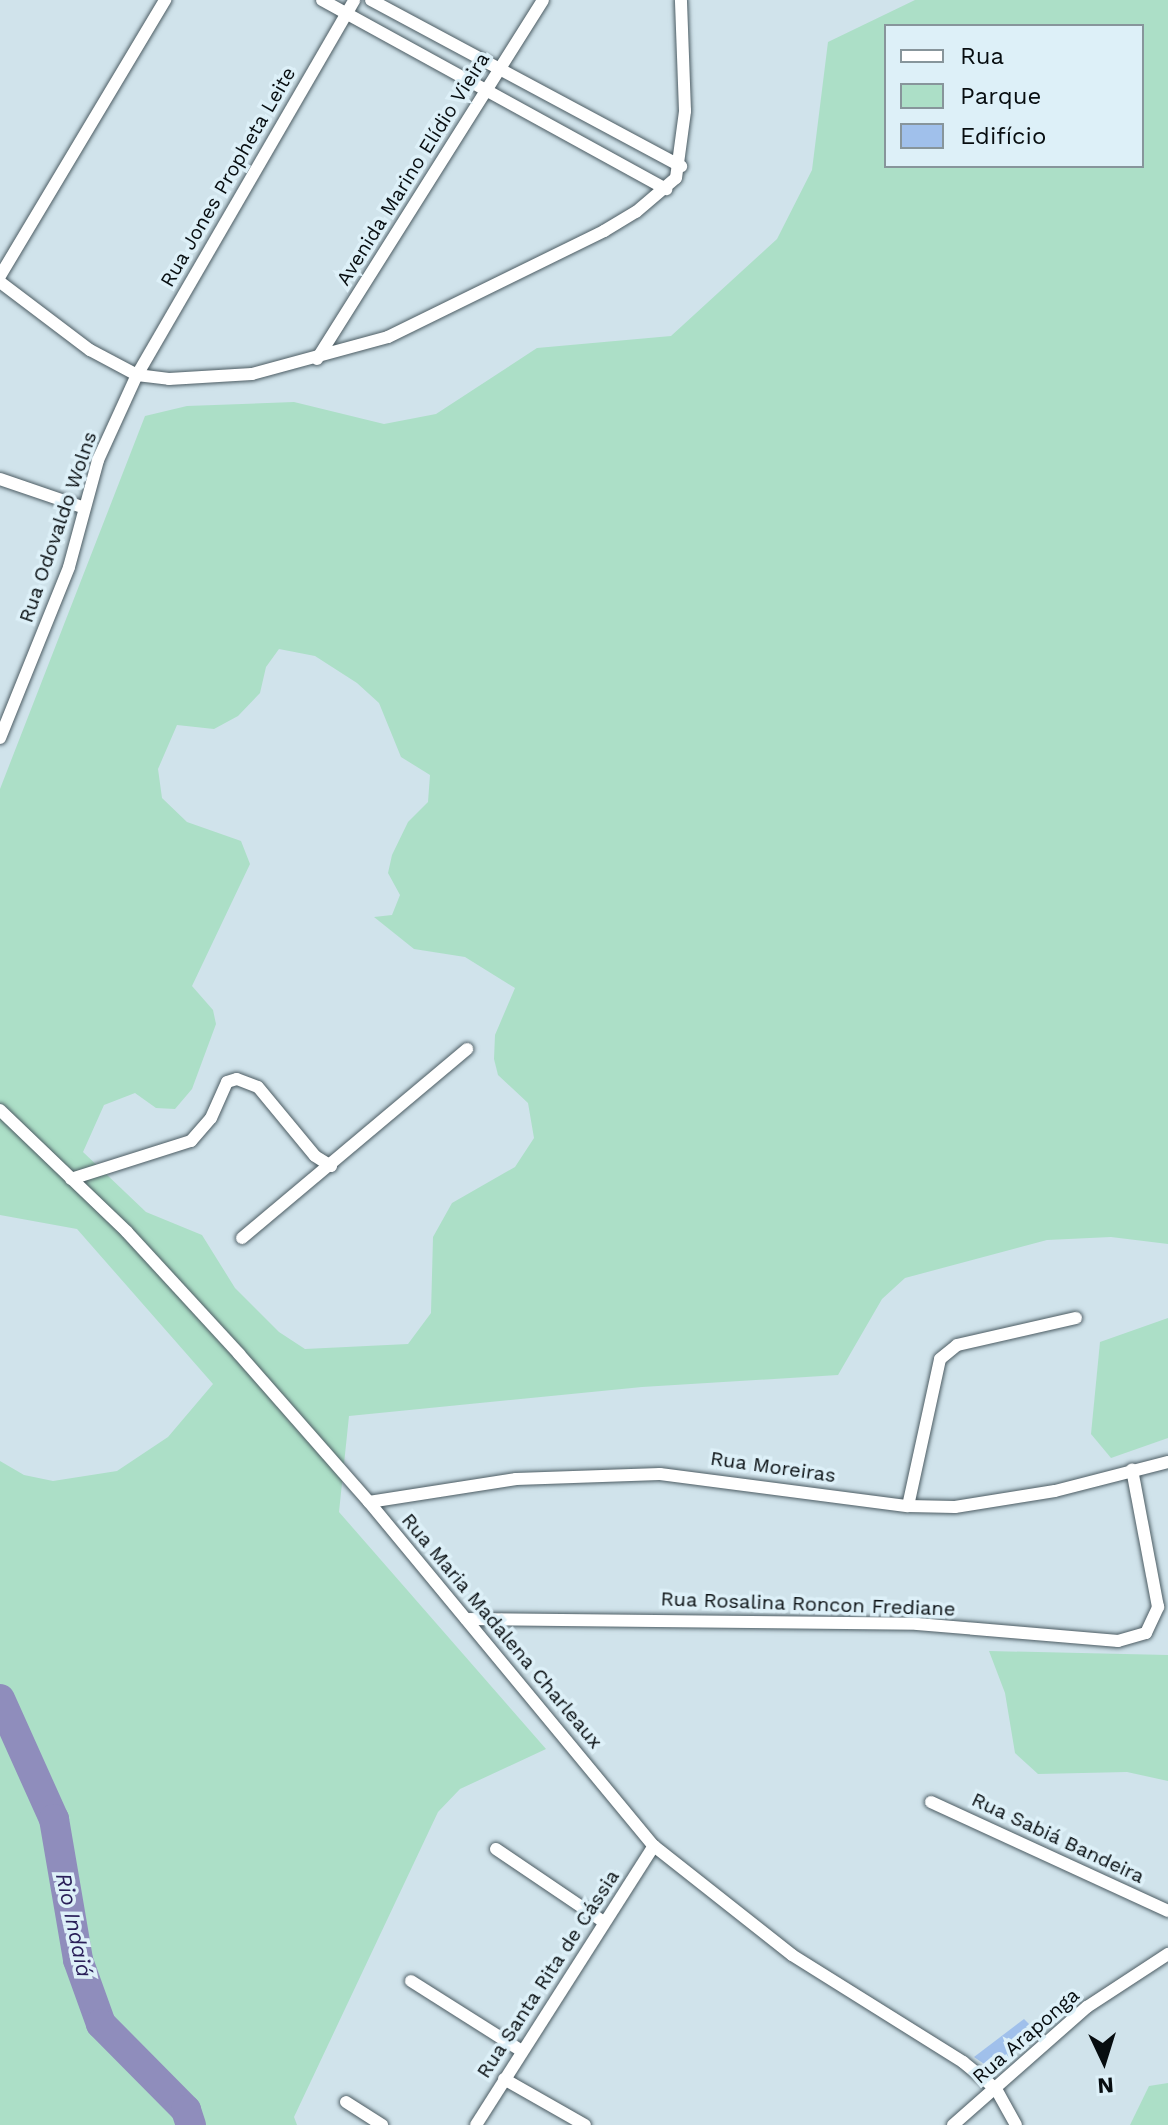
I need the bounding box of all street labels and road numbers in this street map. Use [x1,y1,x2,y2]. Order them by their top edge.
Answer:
street label: Avenida Marino Elídio Vieira [331,48,495,290]
street label: Rua Jones Propheta Leite [155,62,301,292]
street label: Rua Odovaldo Wolns [14,428,102,626]
street label: Rua Moreiras [708,1446,838,1488]
street label: Rua Maria Madalena Charleaux [396,1508,608,1754]
street label: Rua Rosalina Roncon Frediane [660,1587,956,1621]
street label: Rua Sabiá Bandeira [967,1787,1149,1889]
street label: Rua Santa Rita de Cássia [471,1865,625,2083]
street label: Rua Araponga [967,1983,1085,2089]

